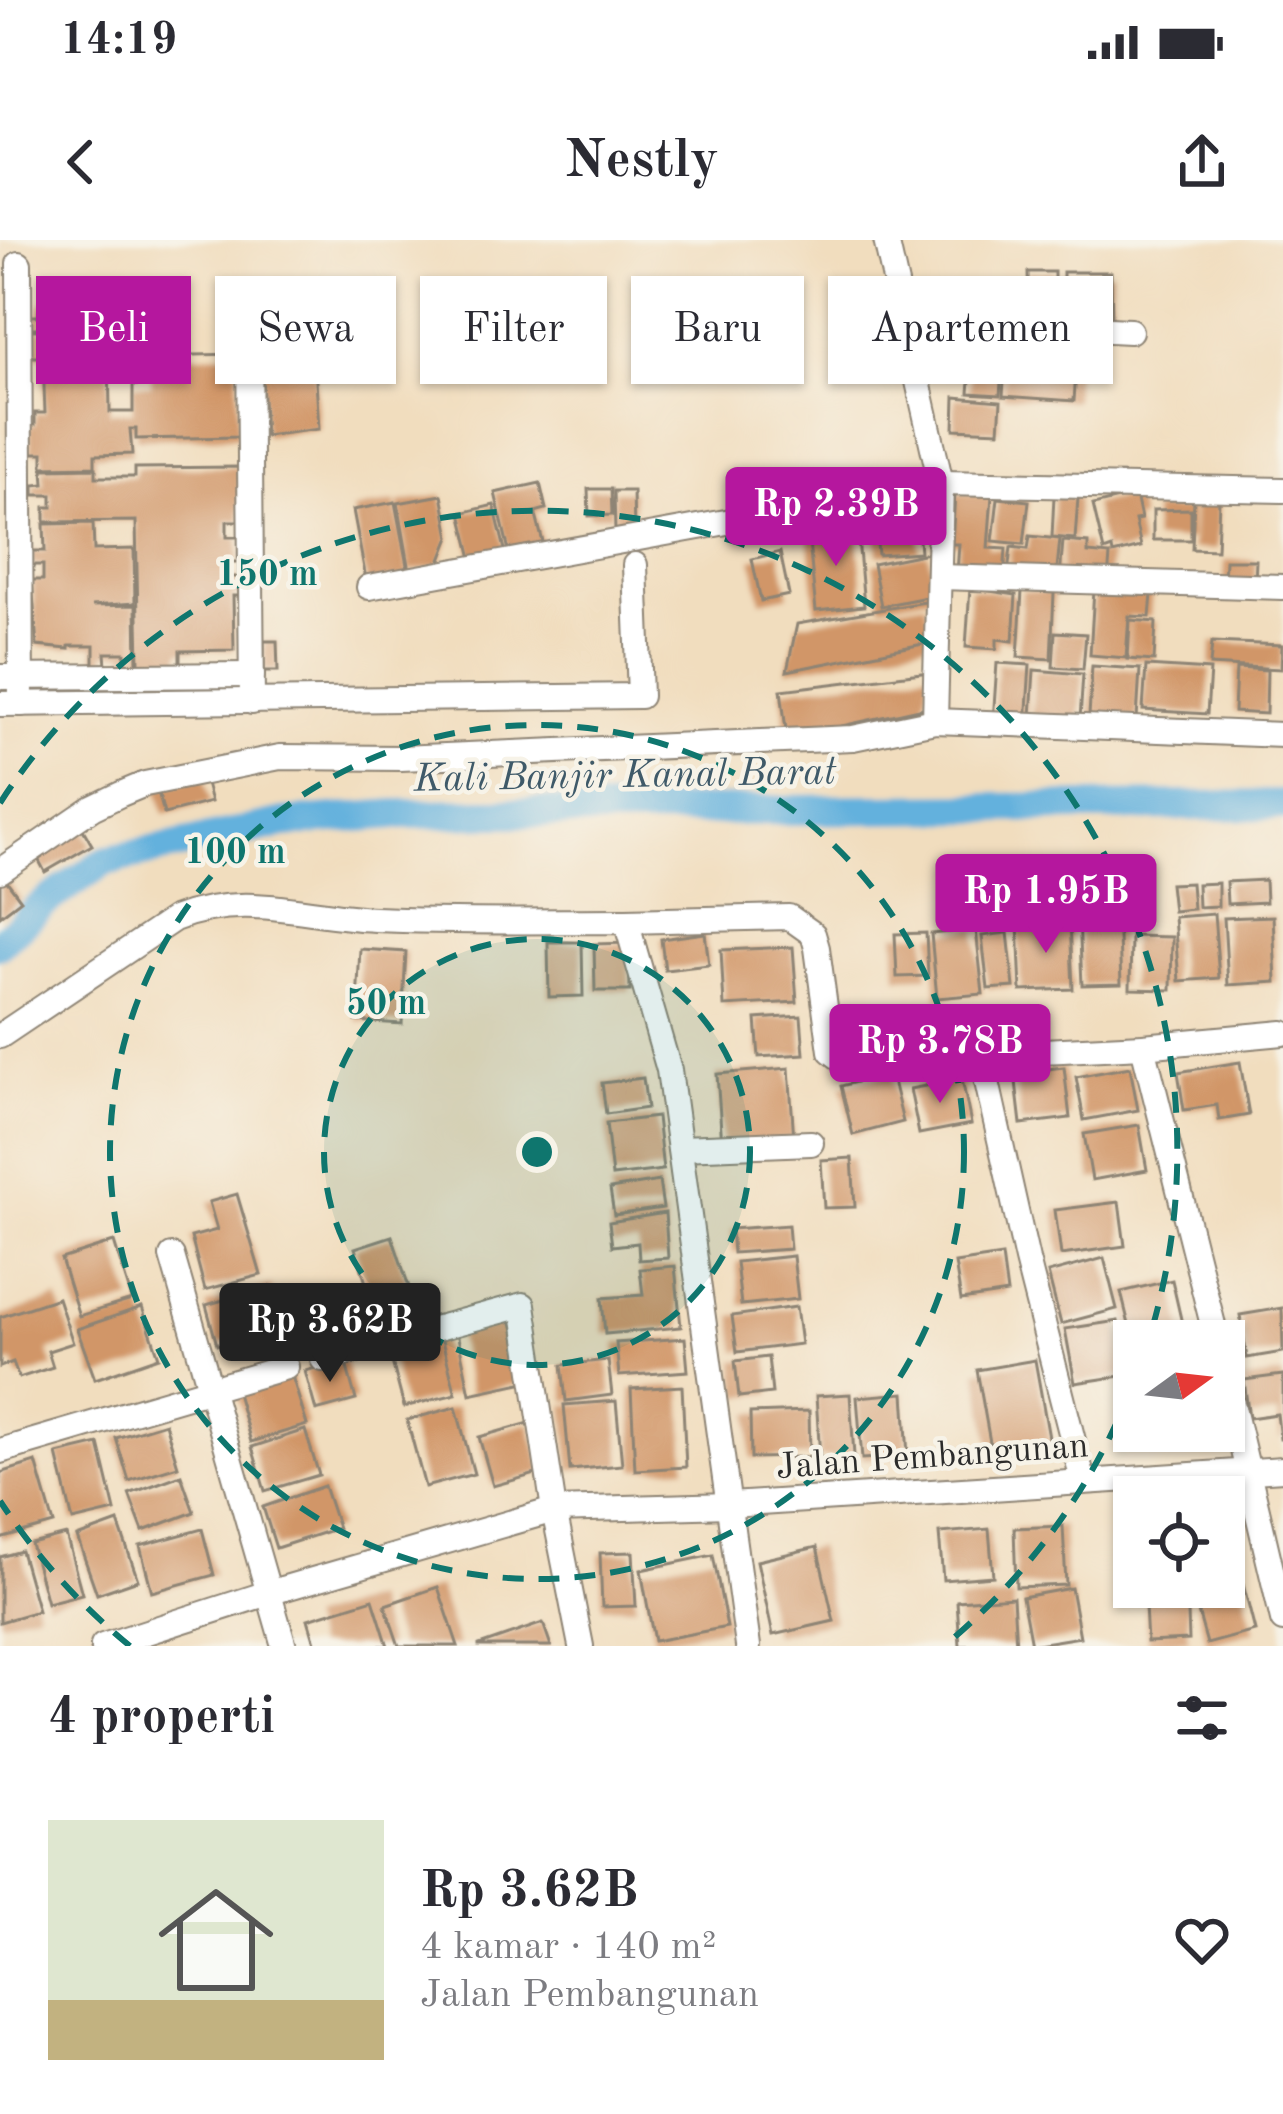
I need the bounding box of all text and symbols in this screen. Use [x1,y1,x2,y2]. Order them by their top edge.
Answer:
text: 14:19 [60,19,177,64]
icon: back [48,129,114,195]
icon: share [1169,129,1235,195]
text: Nestly [564,135,719,189]
chip: Beli [36,276,191,384]
chip: Sewa [215,276,396,384]
chip: Filter [420,276,607,384]
chip: Baru [631,276,804,384]
chip: Apartemen [828,276,1113,384]
pin: Rp 2.39B [712,467,960,569]
text: Rp 2.39B [752,486,920,525]
text: 150 m [216,558,318,594]
water label: Kali Banjir Kanal Barat [412,753,837,800]
text: 100 m [184,836,286,872]
pin: Rp 1.95B [922,854,1170,956]
text: Rp 1.95B [962,873,1130,912]
text: 50 m [346,987,426,1023]
pin: Rp 3.78B [816,1004,1064,1106]
text: Rp 3.78B [856,1023,1024,1062]
centre of rings [516,1131,558,1173]
pin: Rp 3.62B [206,1283,454,1385]
text: Rp 3.62B [246,1302,414,1341]
north arrow [1113,1320,1245,1452]
map controls [1113,1320,1245,1608]
street label: Jalan Pembangunan [775,1429,1090,1487]
button: locate [1113,1476,1245,1608]
icon: filters [1169,1685,1235,1751]
text: 4 properti [48,1693,275,1744]
text: Rp 3.62B [420,1867,639,1918]
icon: home [144,1868,288,2012]
icon: heart [1169,1907,1235,1973]
text: 4 kamar · 140 m² [420,1928,717,1967]
text: Jalan Pembangunan [420,1976,759,2015]

